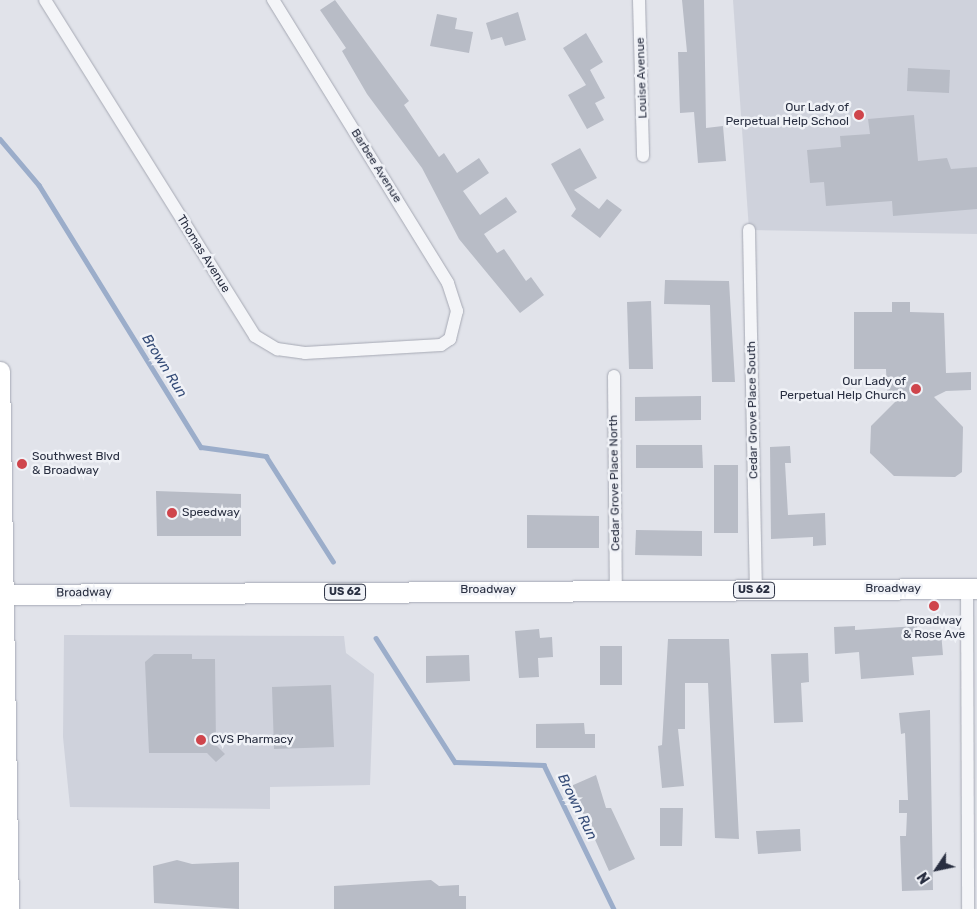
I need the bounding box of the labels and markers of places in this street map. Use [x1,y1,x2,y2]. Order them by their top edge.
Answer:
place label: Our Lady of Perpetual Help School [725,101,849,129]
marker: Our Lady of Perpetual Help School [853,109,865,121]
place label: Our Lady of Perpetual Help Church [780,375,906,403]
marker: Our Lady of Perpetual Help Church [910,383,922,395]
place label: Southwest Blvd & Broadway [32,450,120,478]
marker: Southwest Blvd & Broadway [16,458,28,470]
place label: Speedway [182,506,240,520]
marker: Speedway [166,507,178,519]
marker: Broadway & Rose Ave [928,600,940,612]
place label: Broadway & Rose Ave [903,614,965,642]
place label: CVS Pharmacy [211,733,293,747]
marker: CVS Pharmacy [195,734,207,746]

